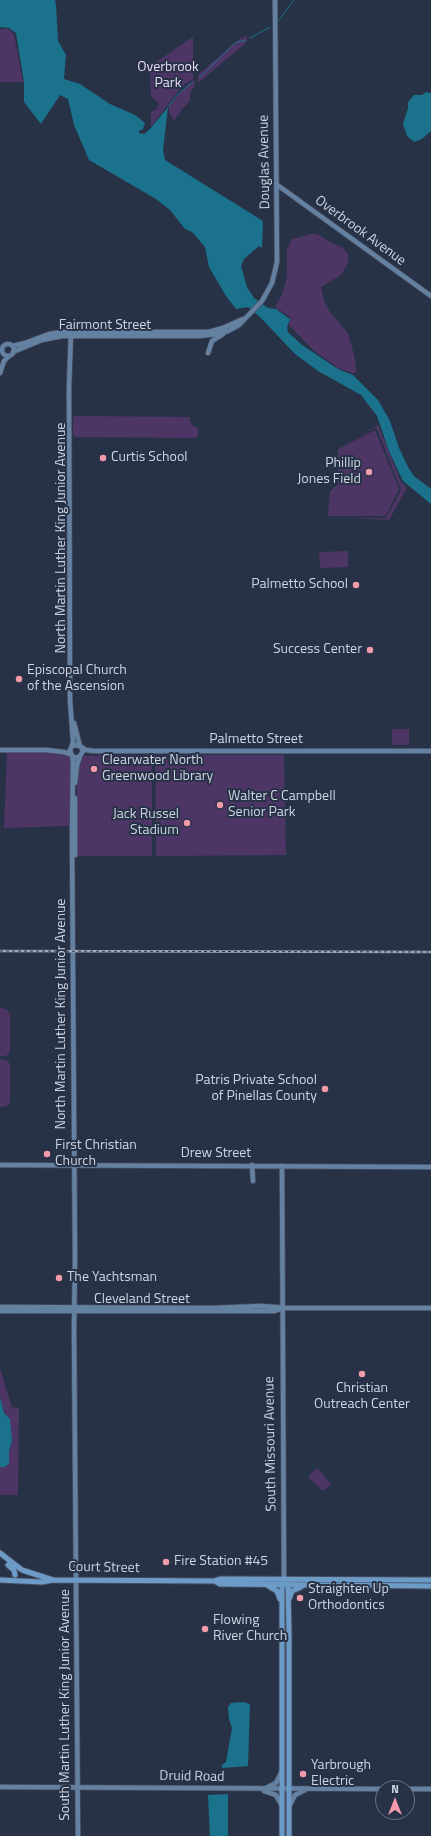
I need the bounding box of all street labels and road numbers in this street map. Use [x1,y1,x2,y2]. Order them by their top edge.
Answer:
street label: Douglas Avenue [256,115,274,209]
street label: Overbrook Avenue [311,192,409,270]
street label: Fairmont Street [59,318,151,334]
street label: North Martin Luther King Junior Avenue [54,423,70,653]
street label: Palmetto Street [209,732,303,748]
street label: North Martin Luther King Junior Avenue [54,899,70,1129]
street label: Drew Street [181,1146,251,1162]
street label: Cleveland Street [94,1292,190,1308]
street label: South Missouri Avenue [261,1376,281,1512]
street label: Court Street [68,1559,140,1577]
street label: South Martin Luther King Junior Avenue [58,1589,74,1821]
street label: Druid Road [159,1768,225,1786]

